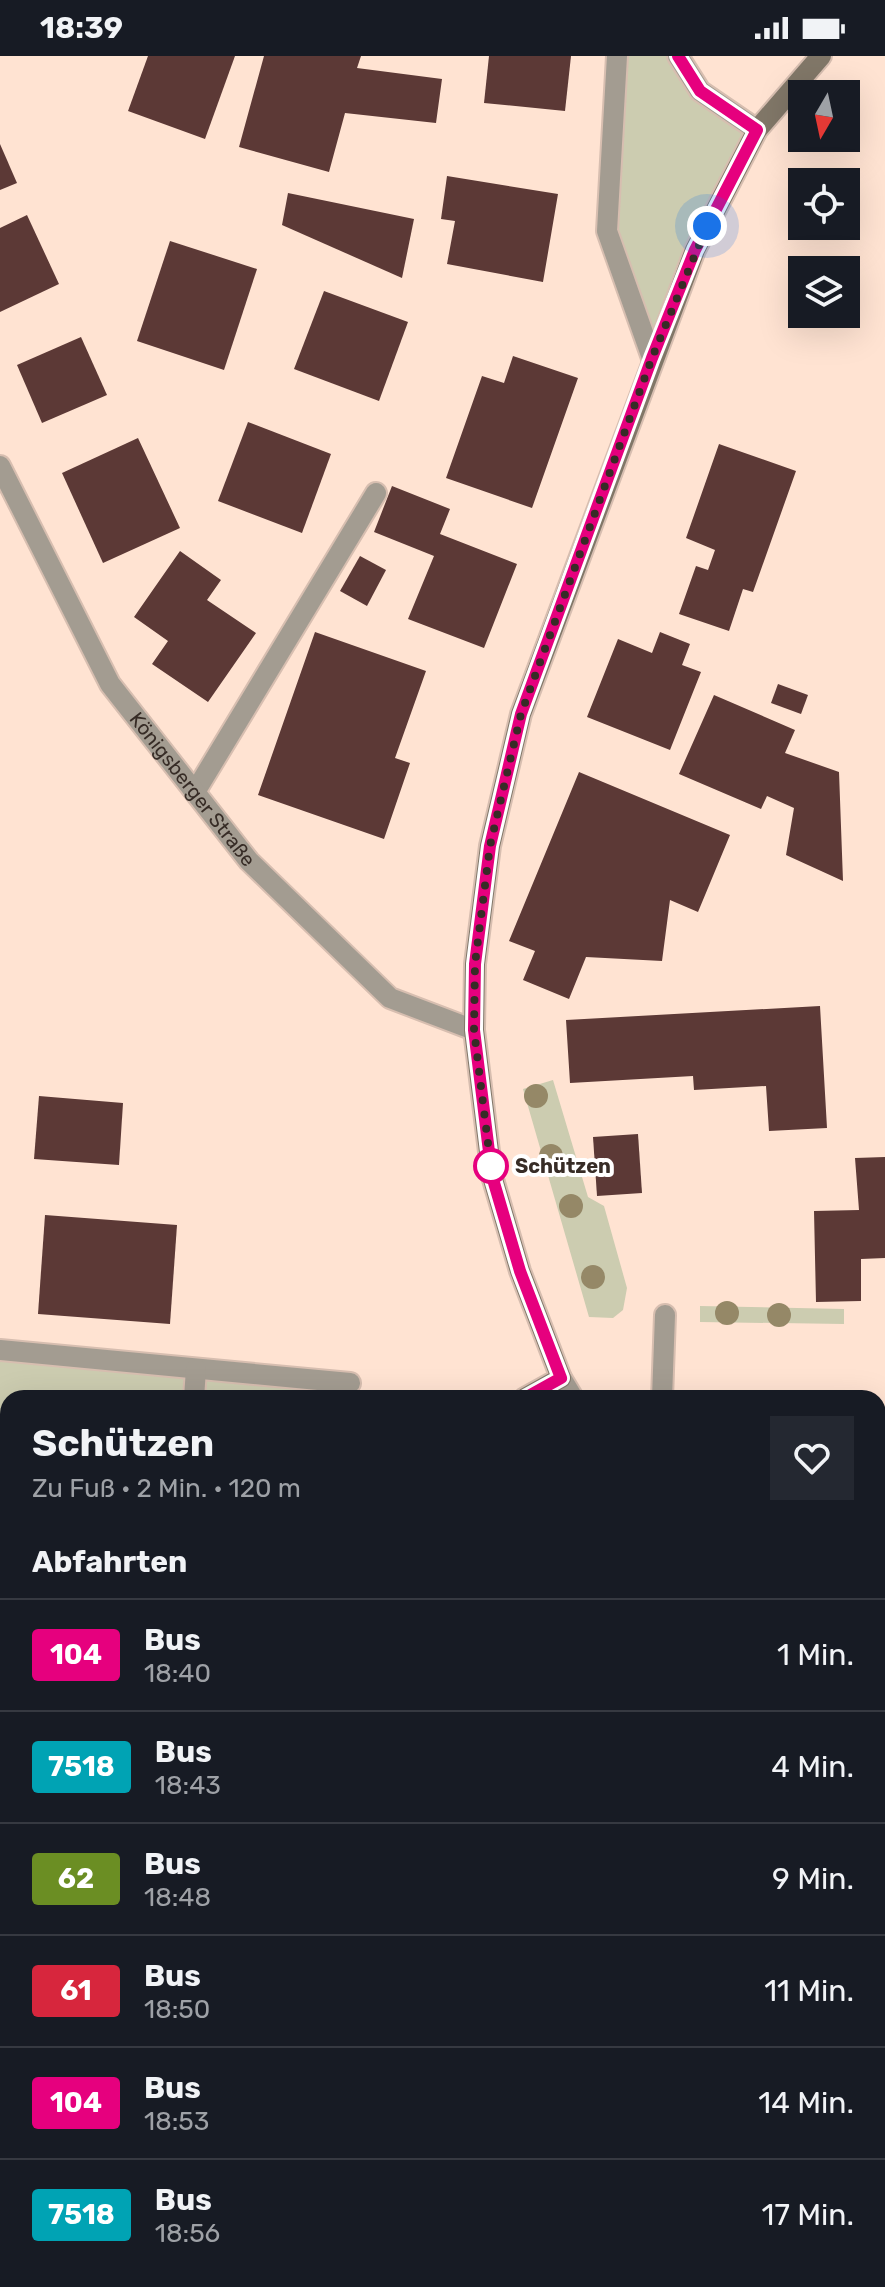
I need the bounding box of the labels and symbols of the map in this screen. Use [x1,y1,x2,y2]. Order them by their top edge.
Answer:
north arrow [788,80,860,152]
your location [687,206,727,246]
street label: Königsberger Straße [125,707,261,871]
marker: Schützen [474,1149,508,1183]
place label: Schützen [515,1154,611,1178]

